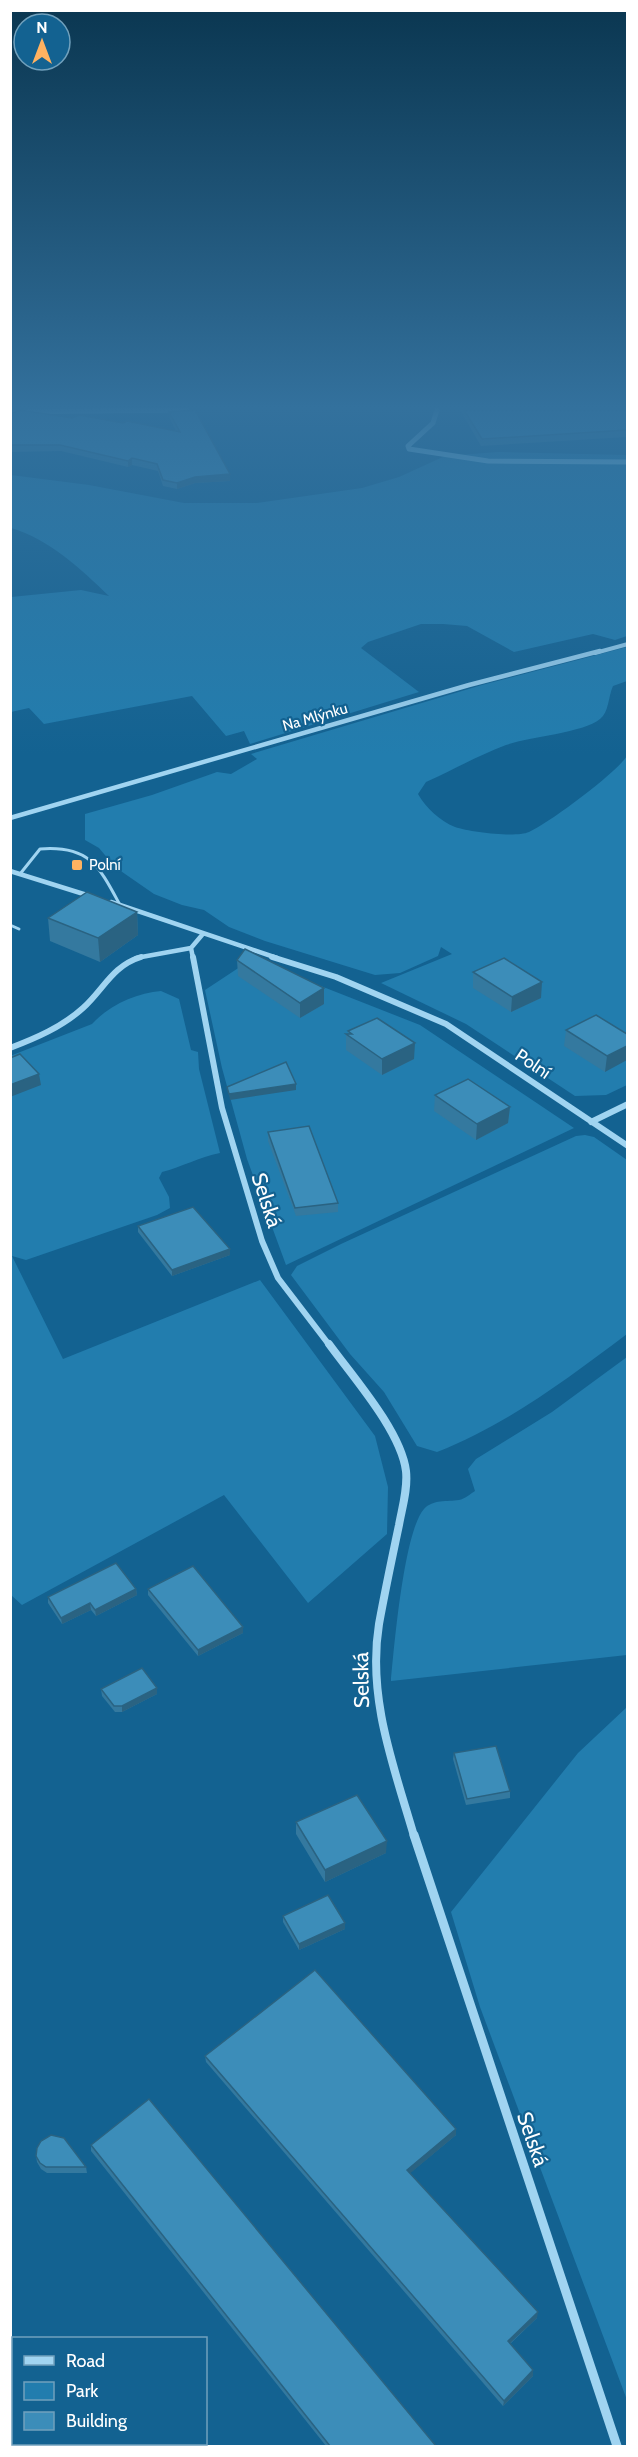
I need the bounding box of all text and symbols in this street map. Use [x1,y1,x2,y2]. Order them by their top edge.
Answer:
north arrow [12,12,72,72]
text: N [36,18,48,37]
street label: Na Mlýnku [280,699,350,735]
place label: Polní [89,856,121,874]
marker: Polní [70,858,84,872]
street label: Polní [511,1044,555,1084]
street label: Selská [246,1169,288,1231]
street label: Selská [348,1652,374,1708]
street label: Selská [512,2108,554,2170]
legend [12,2337,207,2445]
text: Road [66,2350,105,2372]
text: Park [66,2380,99,2402]
text: Building [66,2410,128,2432]

